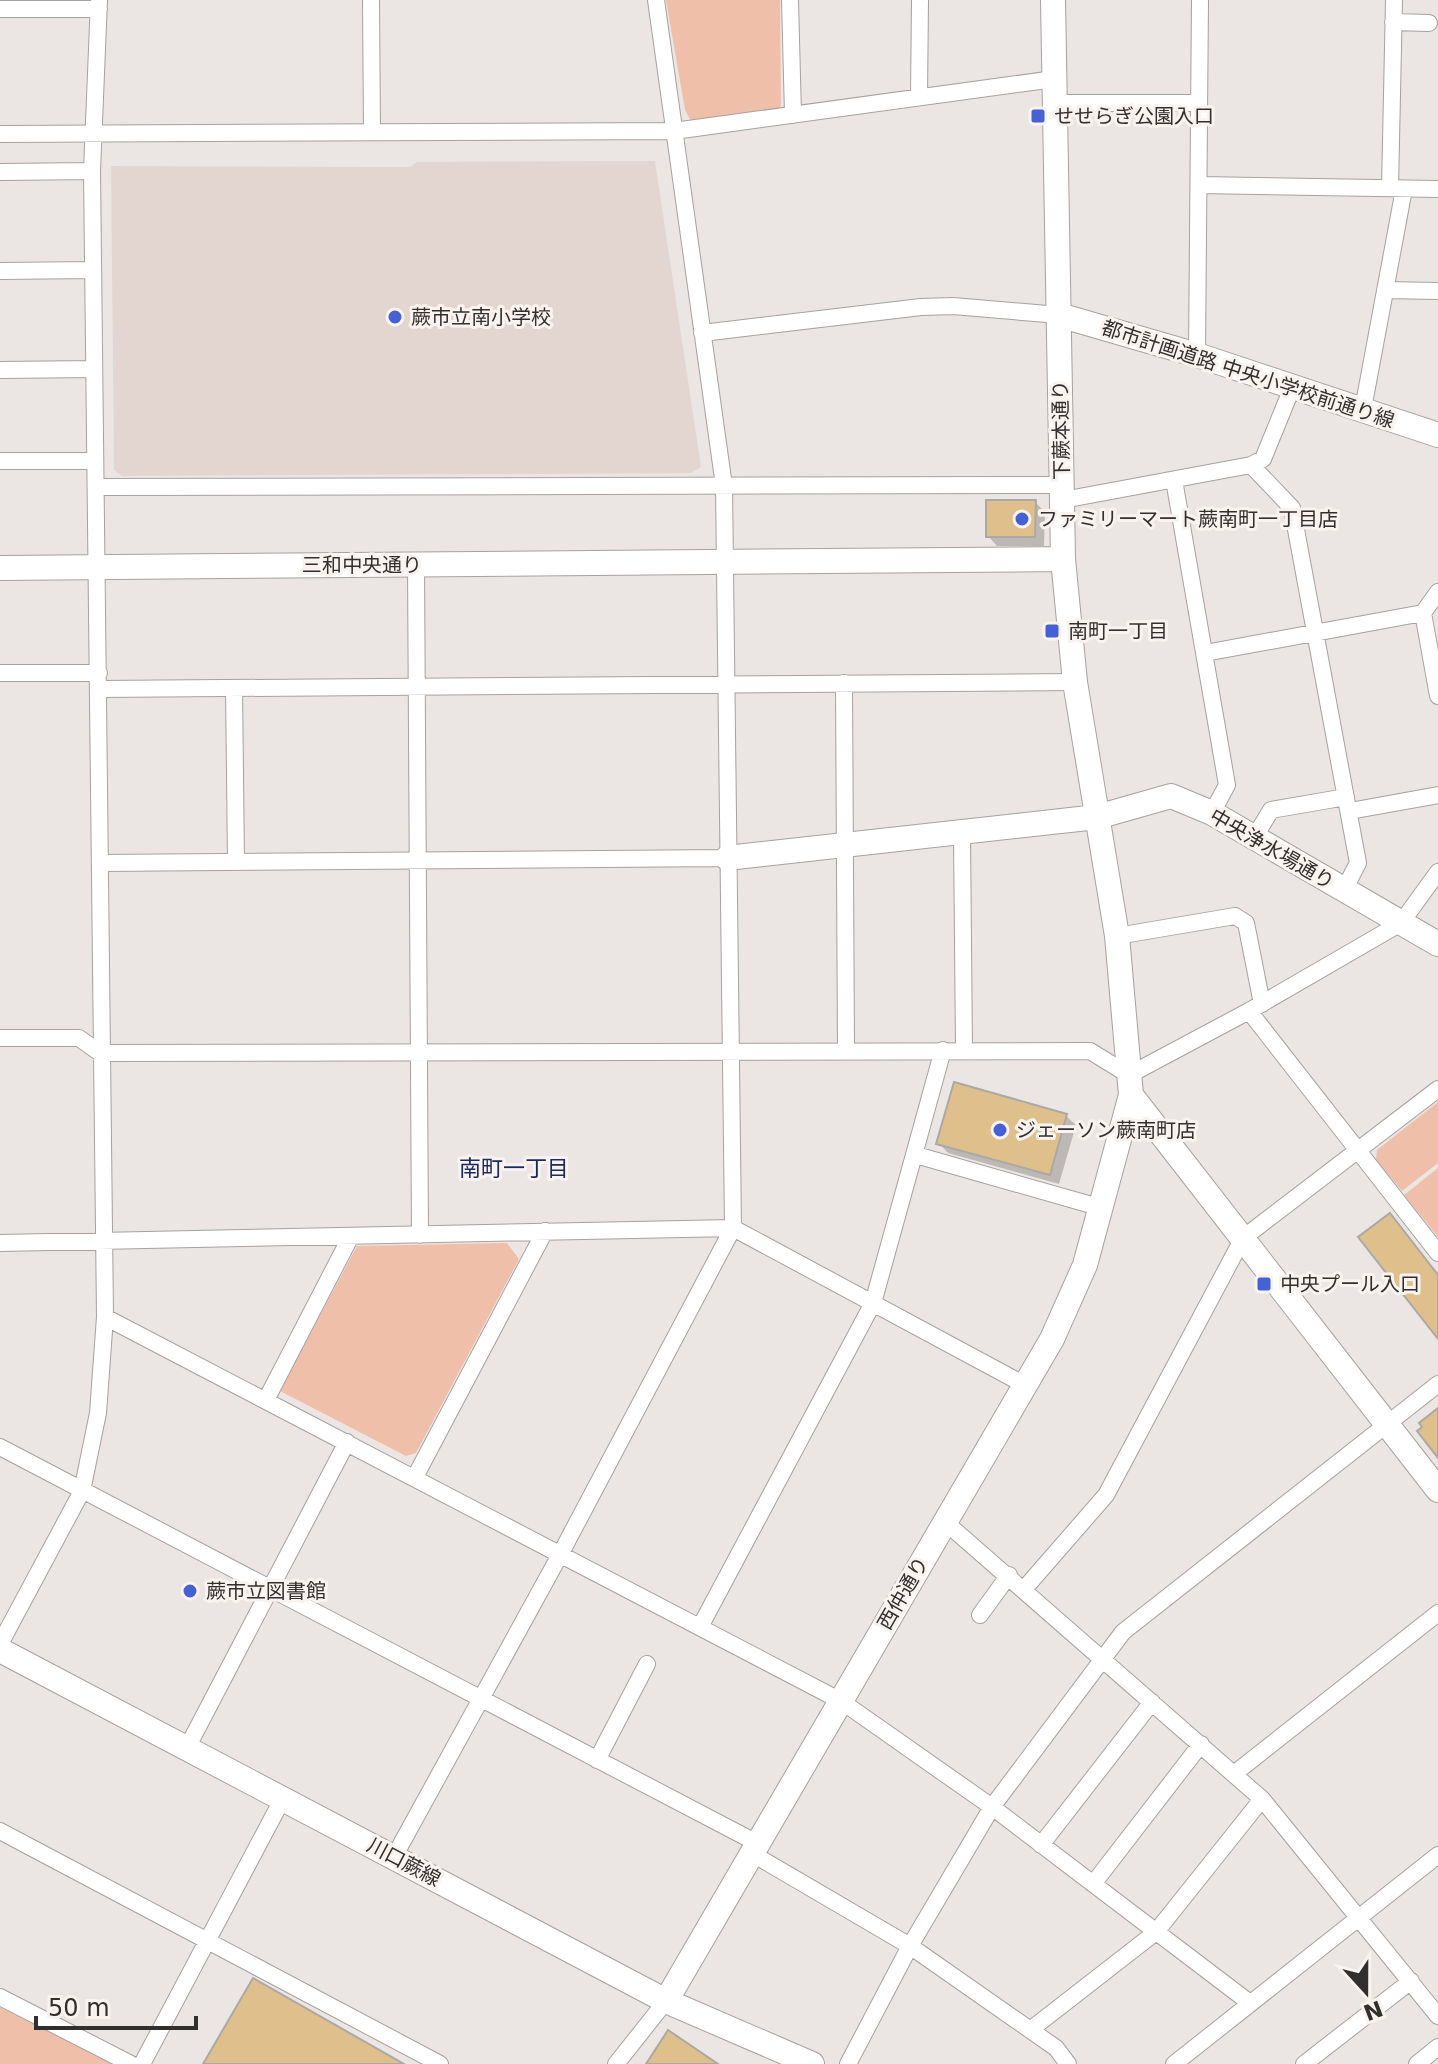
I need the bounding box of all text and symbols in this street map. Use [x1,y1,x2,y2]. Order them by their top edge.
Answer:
place label: せせらぎ公園入口 [1054,104,1214,128]
marker: せせらぎ公園入口 [1029,107,1047,125]
place label: 蕨市立南小学校 [411,305,551,329]
marker: 蕨市立南小学校 [386,308,404,326]
street label: 都市計画道路 中央小学校前通り線 [1099,315,1397,433]
street label: 下蕨本通り [1048,380,1074,480]
place label: ファミリーマート蕨南町一丁目店 [1038,507,1338,531]
marker: ファミリーマート蕨南町一丁目店 [1013,510,1031,528]
street label: 三和中央通り [302,553,422,577]
place label: 南町一丁目 [1068,619,1168,643]
marker: 南町一丁目 [1043,622,1061,640]
street label: 中央浄水場通り [1205,804,1339,894]
place label: ジェーソン蕨南町店 [1016,1118,1196,1142]
marker: ジェーソン蕨南町店 [991,1121,1009,1139]
district label: 南町一丁目 [459,1156,569,1181]
place label: 中央プール入口 [1280,1272,1420,1296]
marker: 中央プール入口 [1255,1275,1273,1293]
street label: 西仲通り [873,1552,933,1634]
place label: 蕨市立図書館 [206,1579,326,1603]
marker: 蕨市立図書館 [181,1582,199,1600]
street label: 川口蕨線 [363,1833,445,1891]
north arrow [1326,1952,1406,2032]
scale bar [36,1980,196,2030]
text: 50 m [48,1994,110,2022]
text: N [1360,1995,1386,2025]

